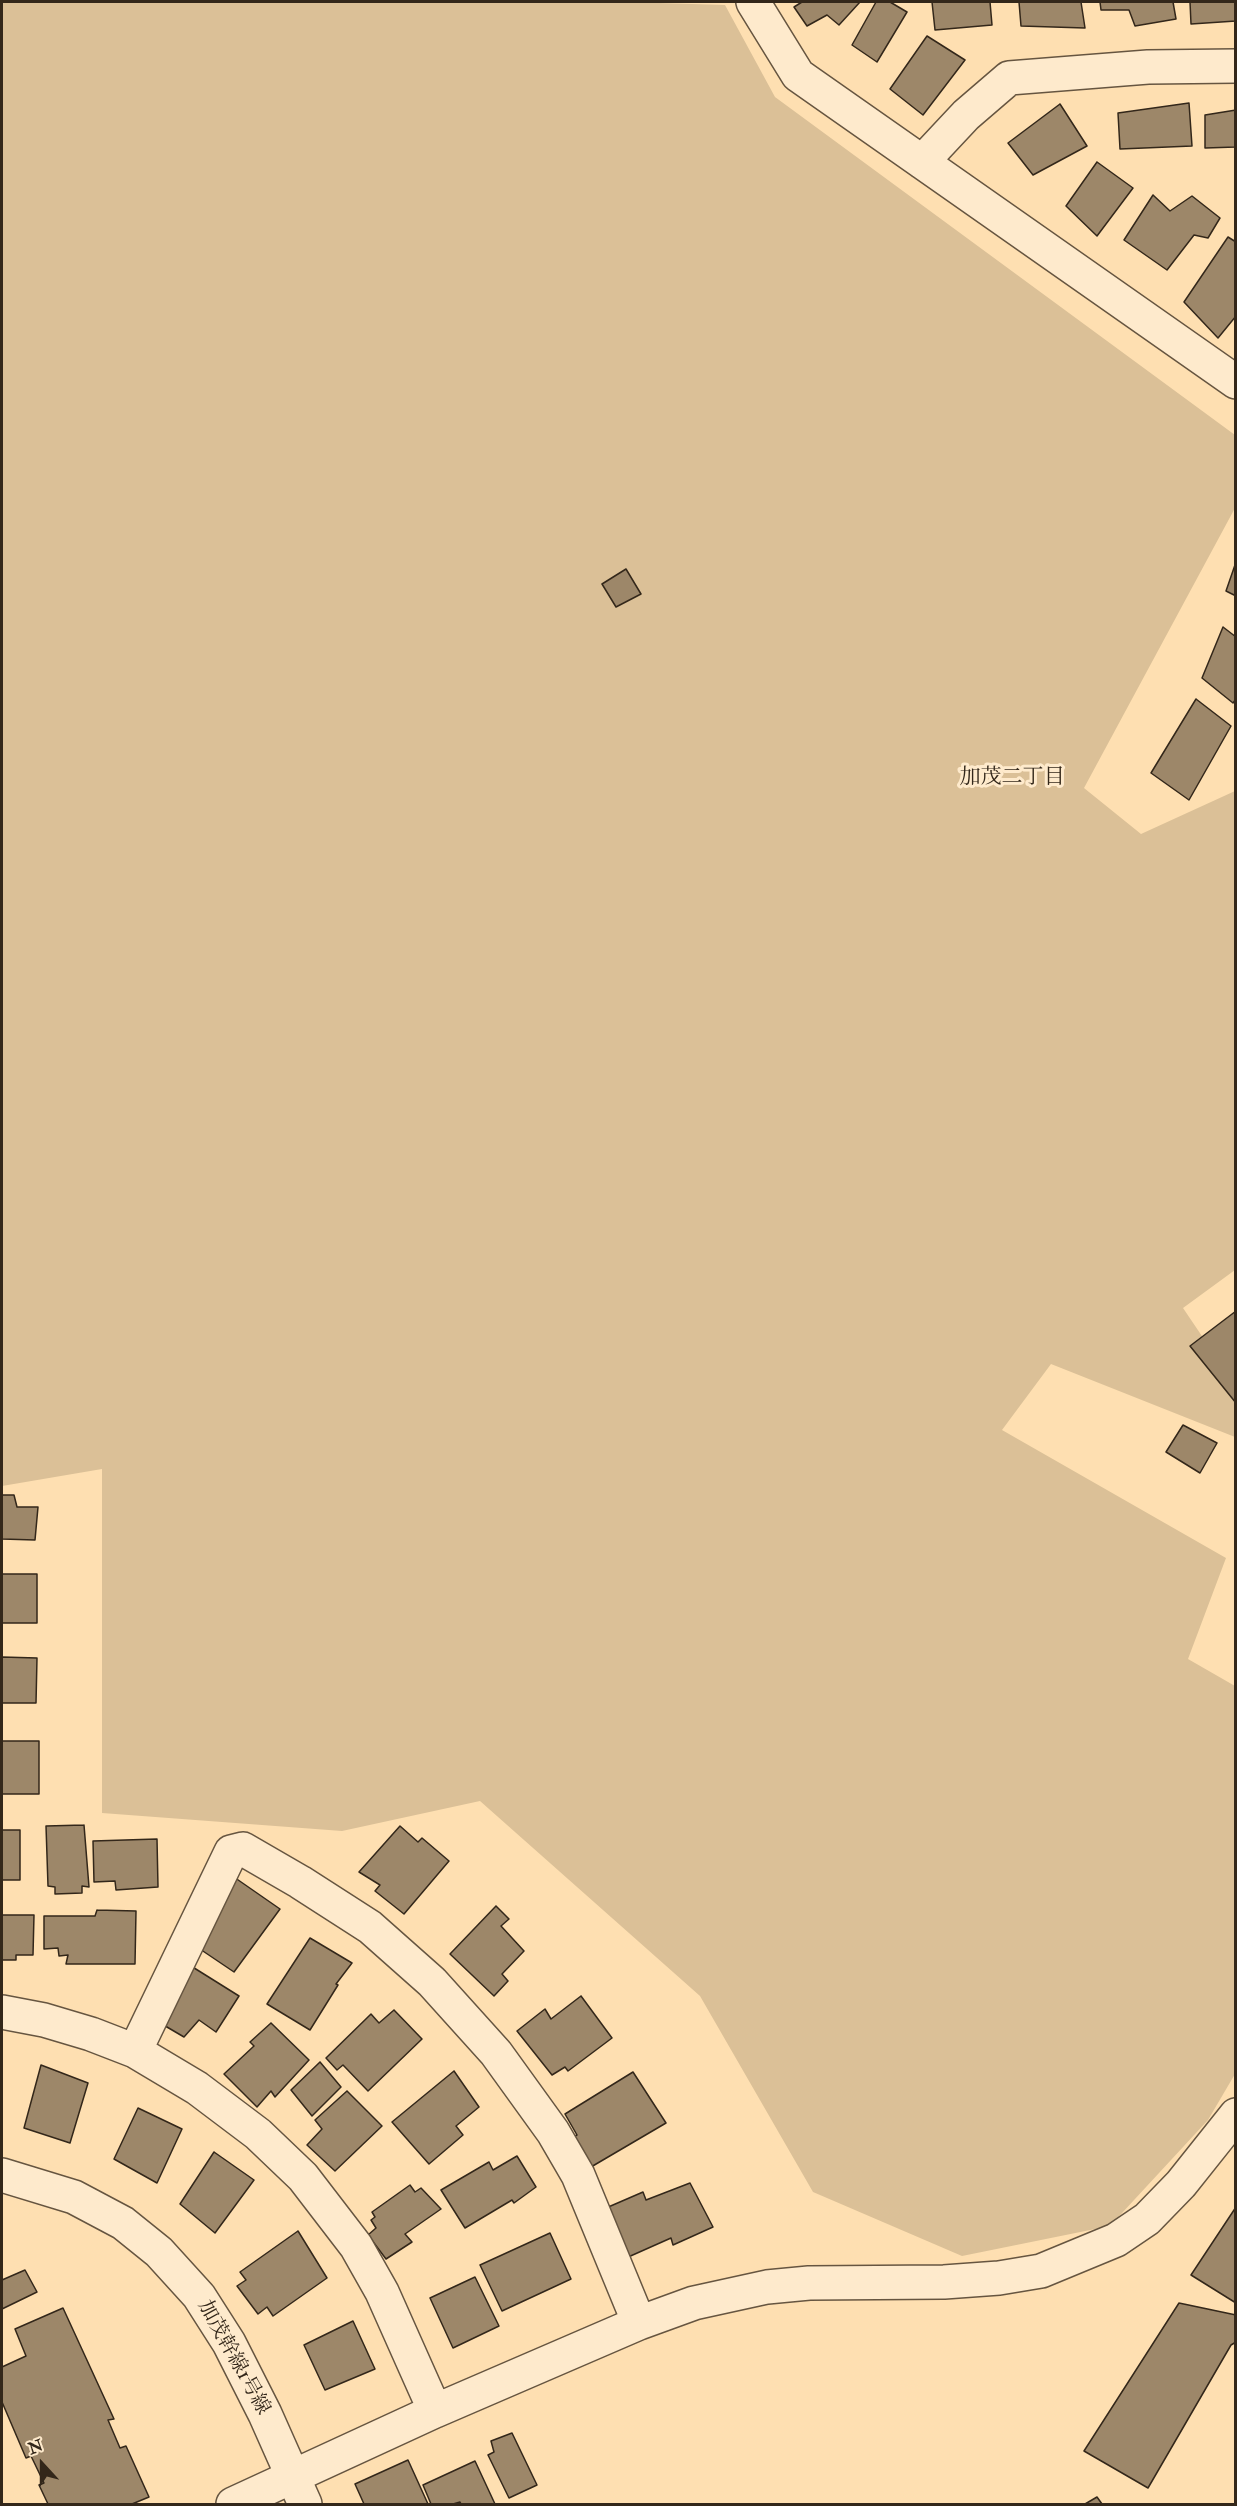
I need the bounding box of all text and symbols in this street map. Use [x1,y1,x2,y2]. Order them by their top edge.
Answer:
district label: 加茂二丁目 [960,765,1064,791]
street label: 加茂幹線1号線 [192,2297,274,2419]
north arrow [12,2434,72,2494]
text: N [25,2435,46,2459]

